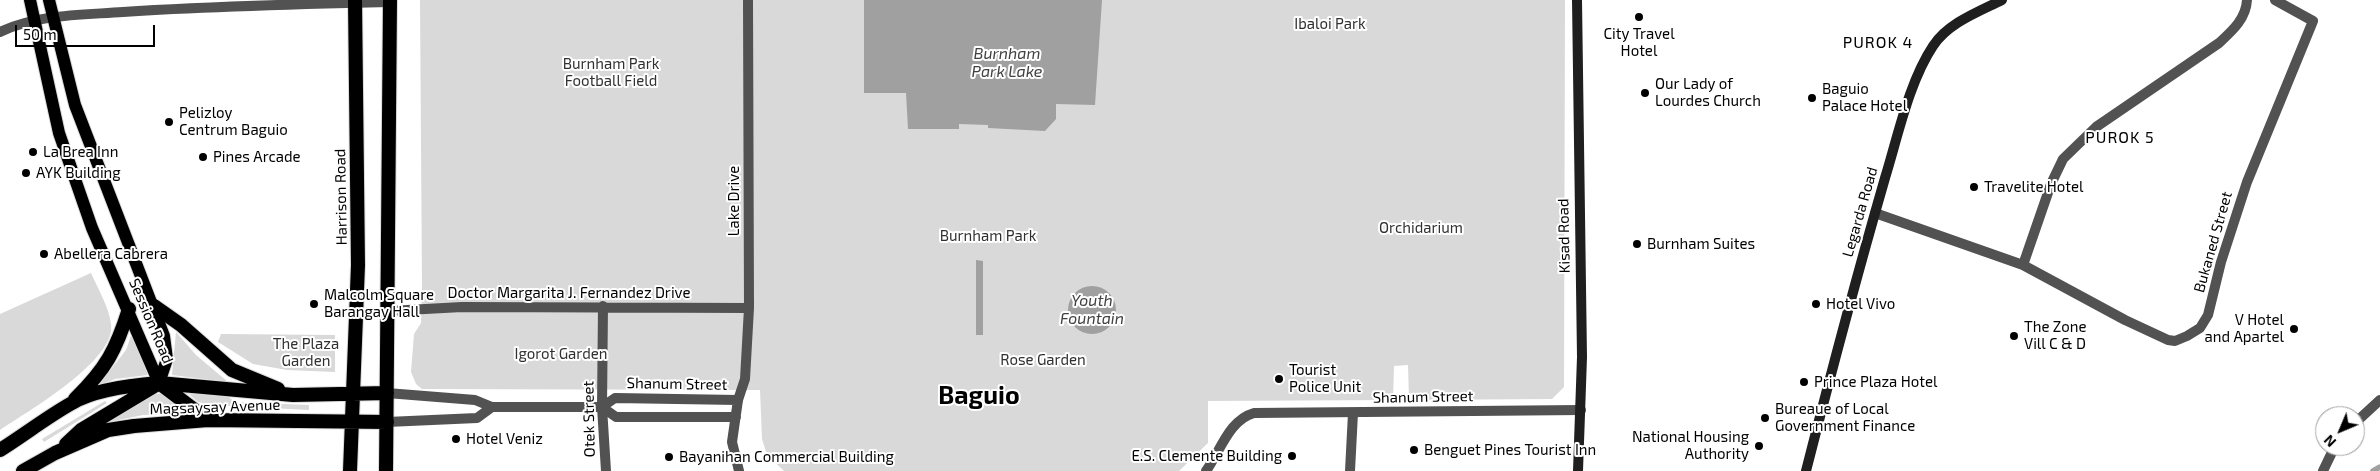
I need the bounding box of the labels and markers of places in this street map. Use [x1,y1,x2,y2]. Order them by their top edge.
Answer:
marker: City Travel Hotel [1633,11,1645,23]
place label: City Travel Hotel [1603,25,1675,60]
place label: Our Lady of Lourdes Church [1655,75,1761,110]
place label: Baguio Palace Hotel [1822,80,1907,115]
marker: Our Lady of Lourdes Church [1639,87,1651,99]
marker: Baguio Palace Hotel [1806,92,1818,104]
place label: Pelizloy Centrum Baguio [179,104,288,139]
marker: Pelizloy Centrum Baguio [163,116,175,128]
place label: La Brea Inn [43,143,118,161]
marker: La Brea Inn [27,146,39,158]
place label: Pines Arcade [213,148,301,166]
marker: Pines Arcade [197,151,209,163]
place label: AYK Building [36,164,121,182]
marker: AYK Building [20,167,32,179]
place label: Travelite Hotel [1984,178,2084,196]
marker: Travelite Hotel [1968,181,1980,193]
place label: Burnham Suites [1647,235,1755,253]
marker: Burnham Suites [1631,238,1643,250]
place label: Abellera Cabrera [54,245,168,263]
marker: Abellera Cabrera [38,248,50,260]
place label: Malcolm Square Barangay Hall [324,286,434,321]
place label: Hotel Vivo [1826,295,1895,313]
marker: Malcolm Square Barangay Hall [308,298,320,310]
marker: Hotel Vivo [1810,298,1822,310]
place label: V Hotel and Apartel [2205,311,2284,346]
place label: The Zone Vill C & D [2024,318,2087,353]
marker: V Hotel and Apartel [2288,323,2300,335]
marker: The Zone Vill C & D [2008,330,2020,342]
place label: Tourist Police Unit [1289,361,1361,396]
marker: Tourist Police Unit [1273,373,1285,385]
place label: Prince Plaza Hotel [1814,373,1937,391]
marker: Prince Plaza Hotel [1798,376,1810,388]
place label: Bureaue of Local Government Finance [1775,400,1915,435]
marker: Bureaue of Local Government Finance [1759,412,1771,424]
place label: National Housing Authority [1632,428,1749,463]
place label: Hotel Veniz [466,430,543,448]
marker: Hotel Veniz [450,433,462,445]
marker: National Housing Authority [1753,440,1765,452]
place label: Benguet Pines Tourist Inn [1424,441,1596,459]
marker: Benguet Pines Tourist Inn [1408,444,1420,456]
place label: E.S. Clemente Building [1131,447,1282,465]
place label: Bayanihan Commercial Building [679,448,894,466]
marker: E.S. Clemente Building [1286,450,1298,462]
marker: Bayanihan Commercial Building [663,451,675,463]

